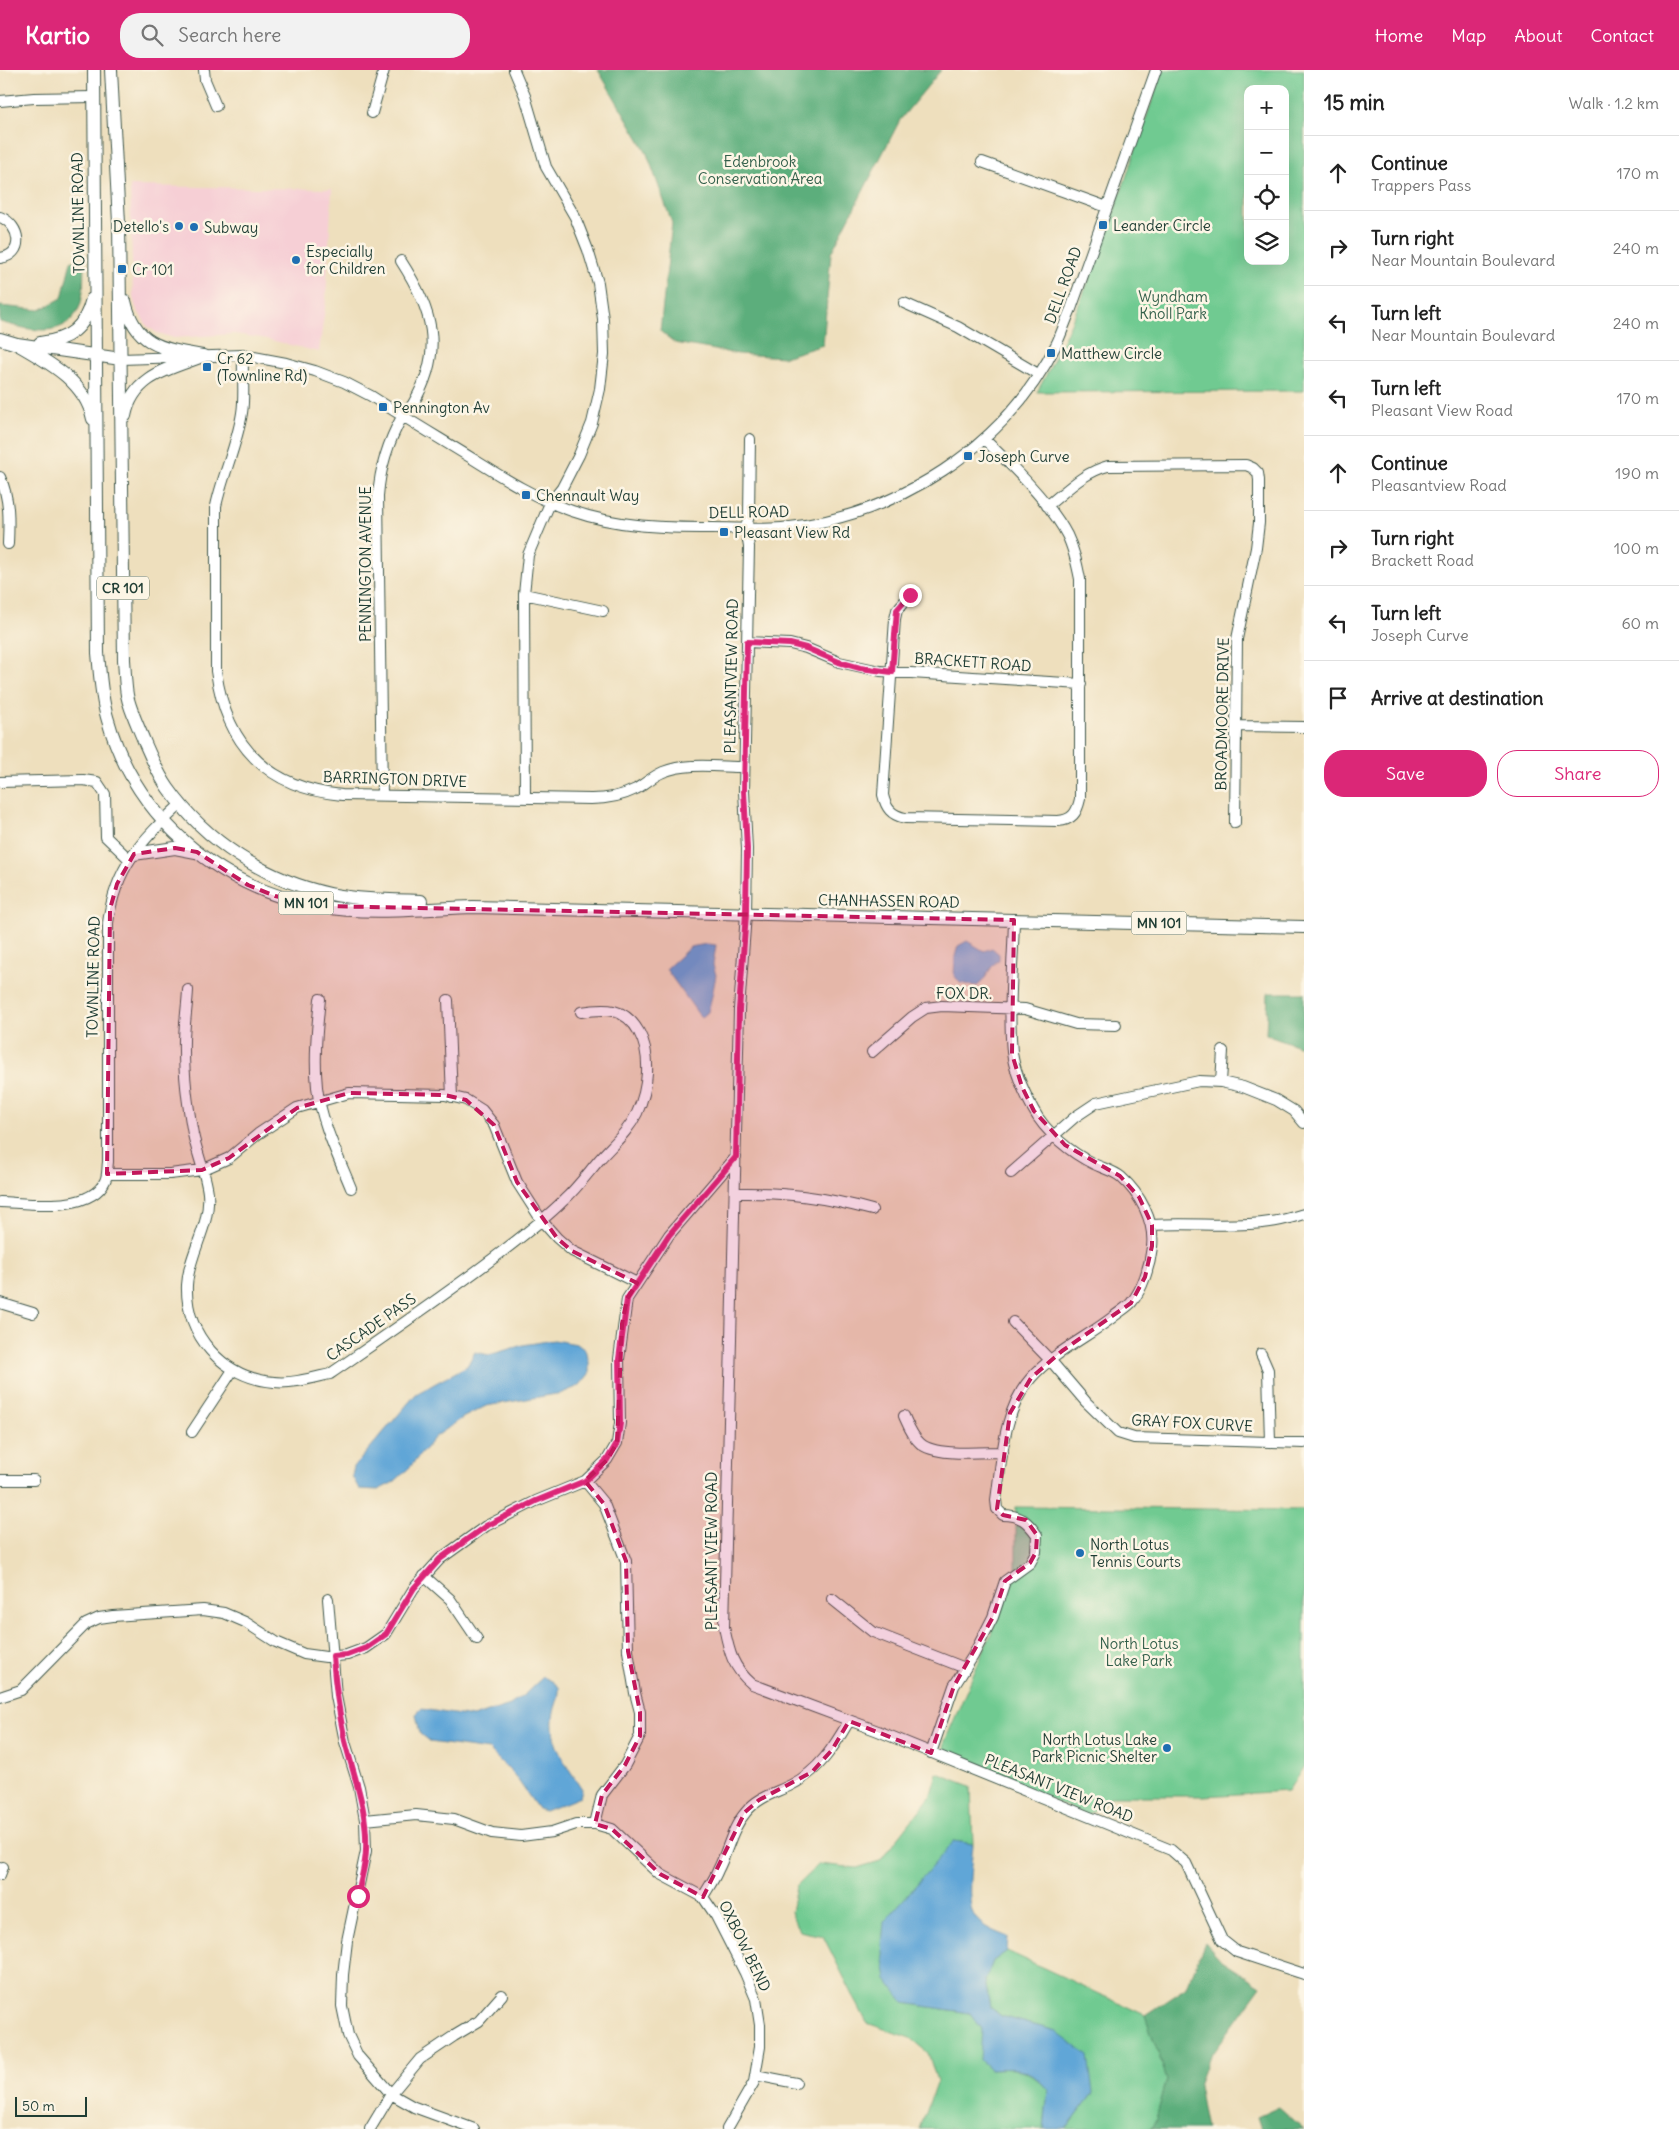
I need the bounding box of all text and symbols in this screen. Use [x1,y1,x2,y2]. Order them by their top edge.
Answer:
search box [120,13,470,58]
text: Kartio [25,20,90,50]
icon: search [138,21,166,49]
text: Search here [178,23,281,47]
text: Home [1375,24,1423,47]
text: Map [1451,24,1486,47]
text: About [1514,24,1562,47]
text: Contact [1590,24,1654,47]
map controls [1244,85,1289,265]
button: + [1244,85,1289,130]
text: 15 min [1324,89,1385,116]
text: Walk · 1.2 km [1569,93,1659,113]
button: − [1244,130,1289,175]
text: Continue [1371,151,1448,175]
street label: TOWNLINE ROAD [67,152,89,274]
park label: Edenbrook Conservation Area [698,152,823,188]
icon: ahead [1324,159,1352,187]
text: 170 m [1616,163,1659,183]
button: locate [1244,175,1289,220]
text: Trappers Pass [1371,175,1471,195]
place label: Leander Circle [1113,216,1211,235]
place label: Detello's [113,217,169,236]
place label: Subway [204,218,258,237]
marker: Leander Circle [1097,219,1109,231]
marker: Detello's [173,220,185,232]
button: layers [1244,220,1289,265]
marker: Subway [188,221,200,233]
text: Turn right [1371,226,1454,250]
icon: right [1324,234,1352,262]
text: 240 m [1613,238,1659,258]
place label: Especially for Children [306,242,386,278]
street label: DELL ROAD [1040,244,1086,326]
text: Near Mountain Boulevard [1371,250,1555,270]
marker: Especially for Children [290,254,302,266]
place label: Cr 101 [132,260,173,279]
marker: Cr 101 [116,263,128,275]
park label: Wyndham Knoll Park [1138,287,1208,323]
text: Turn left [1371,301,1441,325]
icon: left [1324,309,1352,337]
text: 240 m [1613,313,1659,333]
text: Near Mountain Boulevard [1371,325,1555,345]
place label: Matthew Circle [1061,344,1162,363]
marker: Matthew Circle [1045,347,1057,359]
place label: Cr 62 (Townline Rd) [217,349,307,385]
marker: Cr 62 (Townline Rd) [201,361,213,373]
text: Turn left [1371,376,1441,400]
icon: left [1324,384,1352,412]
text: 170 m [1616,388,1659,408]
place label: Pennington Av [393,398,490,417]
text: Pleasant View Road [1371,400,1513,420]
marker: Pennington Av [377,401,389,413]
place label: Joseph Curve [978,447,1070,466]
marker: Joseph Curve [962,450,974,462]
text: Continue [1371,451,1448,475]
icon: ahead [1324,459,1352,487]
text: 190 m [1615,463,1659,483]
text: Pleasantview Road [1371,475,1507,495]
street label: PENNINGTON AVENUE [356,486,375,642]
place label: Chennault Way [536,486,639,505]
marker: Chennault Way [520,489,532,501]
street label: DELL ROAD [708,502,790,522]
place label: Pleasant View Rd [734,523,850,542]
marker: Pleasant View Rd [718,526,730,538]
text: Turn right [1371,526,1454,550]
icon: right [1324,534,1352,562]
text: 100 m [1614,538,1659,558]
text: Brackett Road [1371,550,1474,570]
road number: CR 101 [97,576,149,600]
route end [899,584,922,607]
street label: PLEASANTVIEW ROAD [720,598,742,754]
text: Turn left [1371,601,1441,625]
icon: left [1324,609,1352,637]
text: 60 m [1621,613,1659,633]
text: Joseph Curve [1371,625,1469,645]
street label: BROADMOORE DRIVE [1211,637,1233,791]
street label: BRACKETT ROAD [914,648,1032,676]
icon: arrive [1324,684,1352,712]
text: Arrive at destination [1371,686,1544,710]
button: Save [1324,750,1487,797]
button: Share [1497,750,1659,797]
street label: BARRINGTON DRIVE [323,767,468,791]
street label: CHANHASSEN ROAD [818,890,960,912]
road number: MN 101 [278,891,334,914]
road number: MN 101 [1132,911,1186,934]
street label: TOWNLINE ROAD [82,916,104,1038]
street label: FOX DR. [936,984,992,1003]
street label: CASCADE PASS [322,1289,420,1365]
street label: GRAY FOX CURVE [1131,1410,1253,1436]
street label: PLEASANT VIEW ROAD [702,1472,721,1630]
place label: North Lotus Tennis Courts [1090,1535,1181,1571]
marker: North Lotus Tennis Courts [1074,1547,1086,1559]
park label: North Lotus Lake Park [1099,1634,1179,1670]
place label: North Lotus Lake Park Picnic Shelter [1032,1730,1157,1766]
marker: North Lotus Lake Park Picnic Shelter [1161,1742,1173,1754]
street label: PLEASANT VIEW ROAD [982,1749,1136,1827]
route start [347,1885,370,1908]
street label: OXBOW BEND [715,1897,775,1995]
scale bar [15,2094,88,2117]
text: 50 m [22,2097,55,2115]

